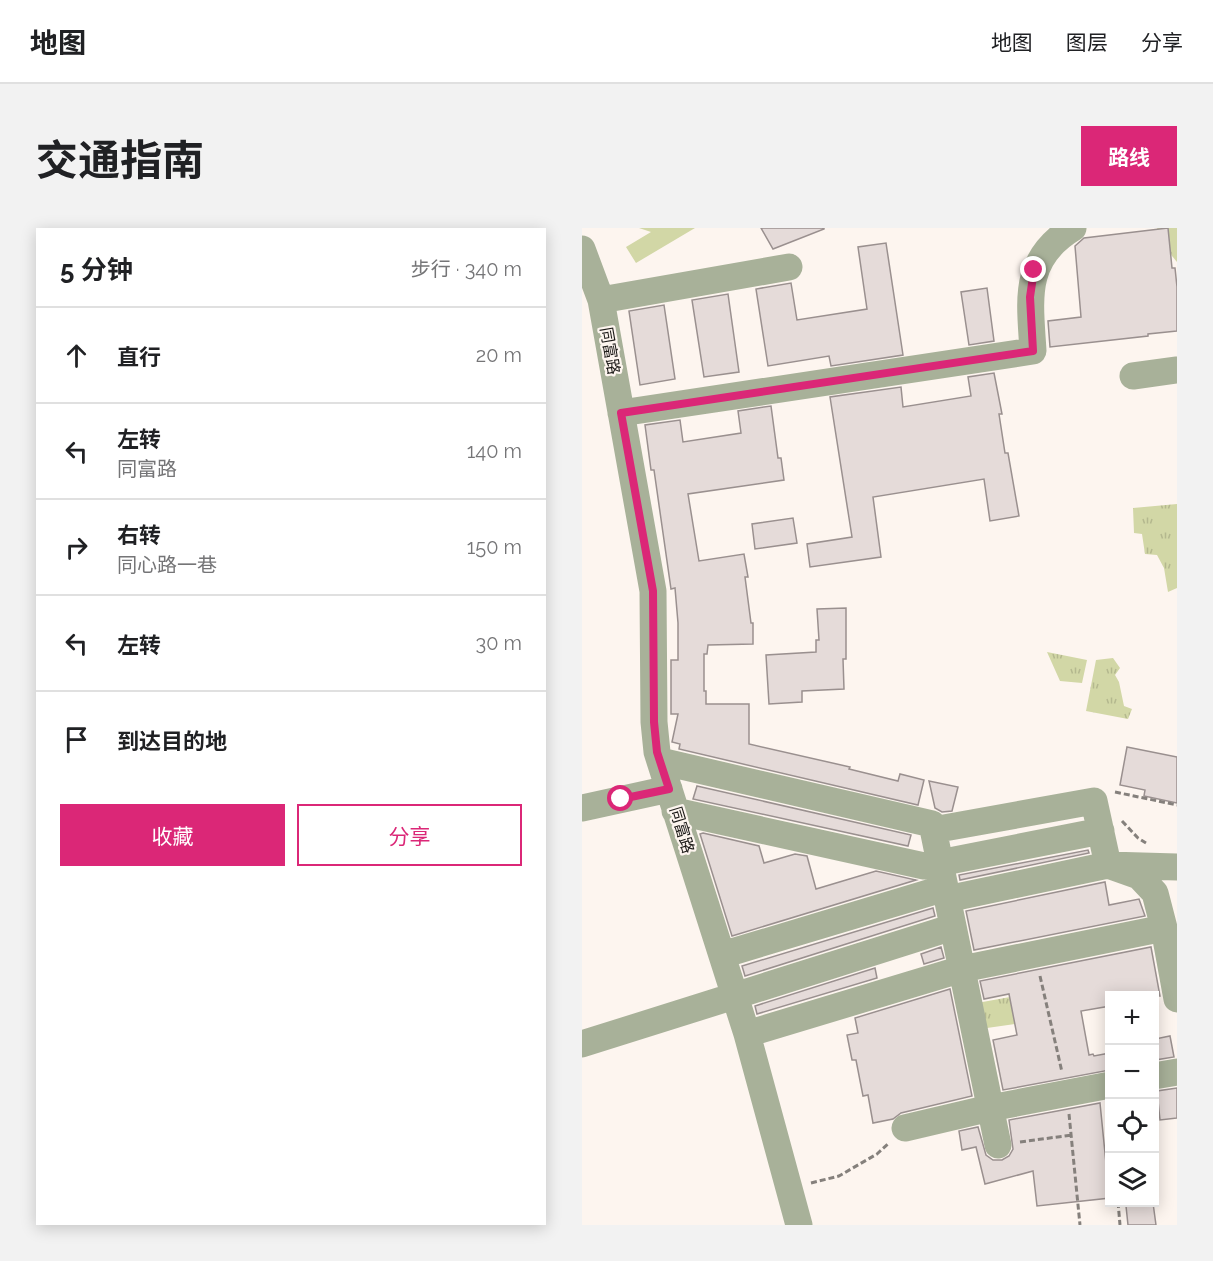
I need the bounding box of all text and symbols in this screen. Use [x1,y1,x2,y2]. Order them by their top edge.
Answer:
text: 地图 [30,27,86,60]
text: 地图 [991,30,1033,55]
text: 图层 [1066,30,1108,55]
text: 分享 [1141,30,1183,55]
button: 路线 [1081,126,1177,186]
text: 交通指南 [36,136,204,185]
text: 5 分钟 [60,255,133,285]
route end [1020,256,1046,282]
text: 步行 · 340 m [411,257,522,281]
street label: 同富路 [596,326,624,376]
icon: ahead [60,339,93,372]
text: 20 m [476,343,522,367]
text: 直行 [117,344,161,370]
text: 左转 [117,426,161,452]
icon: left [60,435,93,468]
text: 140 m [467,439,522,463]
text: 同富路 [117,457,177,481]
text: 右转 [117,522,161,548]
icon: right [60,531,93,564]
text: 150 m [467,535,522,559]
text: 同心路一巷 [117,553,217,577]
icon: left [60,627,93,660]
text: 30 m [476,631,522,655]
text: 左转 [117,632,161,658]
icon: arrive [60,723,93,756]
text: 到达目的地 [117,728,227,754]
route start [607,785,633,811]
button: 收藏 [60,804,285,866]
button: 分享 [297,804,522,866]
street label: 同富路 [666,804,698,856]
map controls [1105,991,1159,1207]
button: + [1105,991,1159,1045]
button: − [1105,1045,1159,1099]
button: locate [1105,1099,1159,1153]
button: layers [1105,1153,1159,1207]

